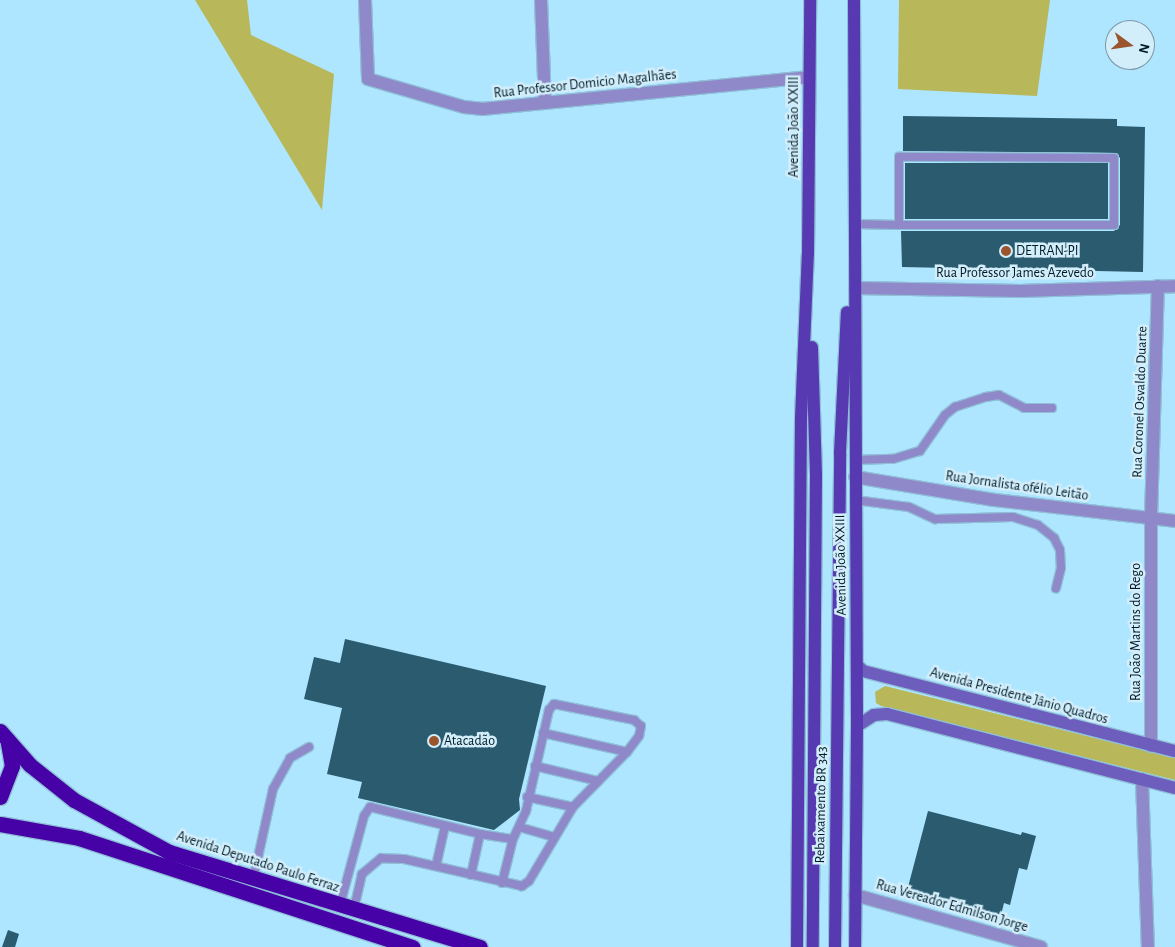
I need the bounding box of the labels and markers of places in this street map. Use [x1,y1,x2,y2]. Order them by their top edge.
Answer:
place label: DETRAN-PI [1016,243,1079,259]
marker: DETRAN-PI [1000,245,1012,257]
place label: Atacadão [444,733,495,749]
marker: Atacadão [428,735,440,747]

